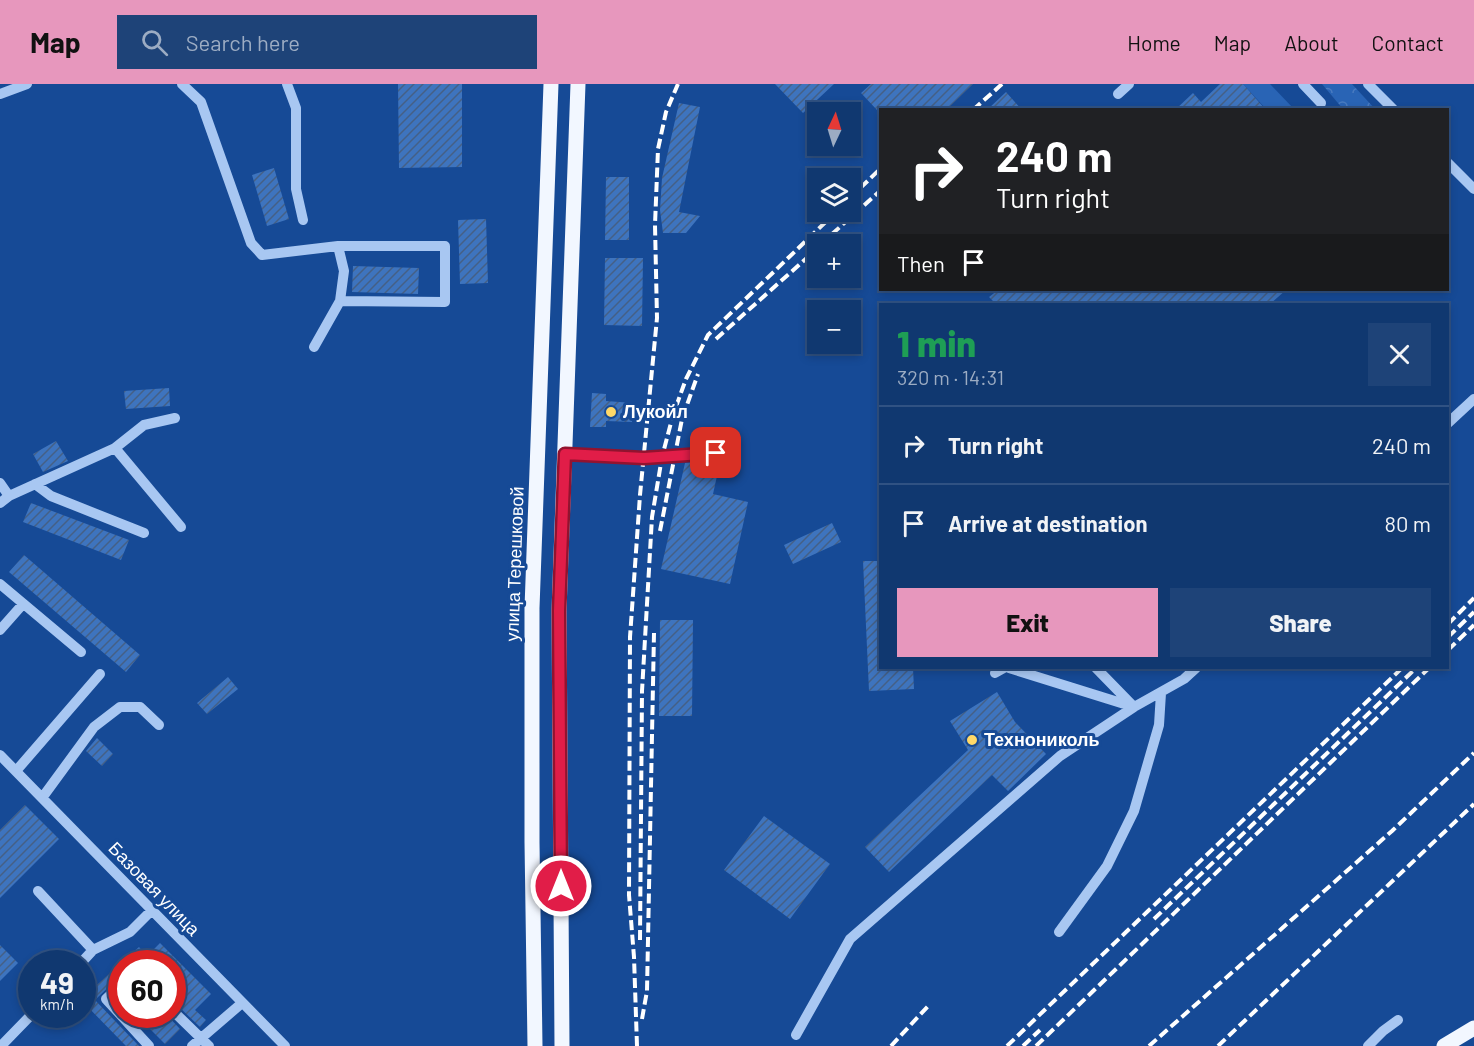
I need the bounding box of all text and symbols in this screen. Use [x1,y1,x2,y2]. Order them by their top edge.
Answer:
search box [117,15,537,69]
text: Map [30,25,81,59]
icon: search [138,26,171,59]
text: Search here [186,29,300,55]
text: Home [1127,30,1181,55]
text: Map [1214,30,1251,55]
text: About [1284,30,1339,55]
text: Contact [1372,30,1444,55]
north arrow [807,102,861,156]
map controls [807,102,861,354]
text: 240 m [996,130,1112,180]
icon: right [897,132,975,210]
button: layers [807,168,861,222]
text: Turn right [996,181,1110,213]
button: + [807,234,861,288]
icon: arrive [957,246,990,279]
text: Then [897,250,945,276]
button: − [807,300,861,354]
text: 1 min [897,321,976,364]
button: close [1368,323,1431,386]
text: 320 m · 14:31 [897,365,1004,389]
place label: Лукойл [623,400,688,422]
marker: Лукойл [604,405,618,419]
pin [690,427,741,478]
icon: right [897,429,930,462]
text: Turn right [948,432,1043,458]
text: 240 m [1372,432,1431,458]
icon: arrive [699,436,732,469]
street label: улица Терешковой [500,486,528,642]
icon: arrive [897,507,930,540]
text: Arrive at destination [948,510,1147,536]
text: 80 m [1385,510,1431,536]
button: Exit [897,588,1158,657]
button: Share [1170,588,1431,657]
place label: Технониколь [984,728,1100,750]
marker: Технониколь [965,733,979,747]
street label: Базовая улица [104,837,206,940]
position arrow [529,854,593,918]
speed limit sign: 60 [108,950,186,1028]
text: 49 [40,964,74,1000]
text: km/h [40,995,74,1013]

